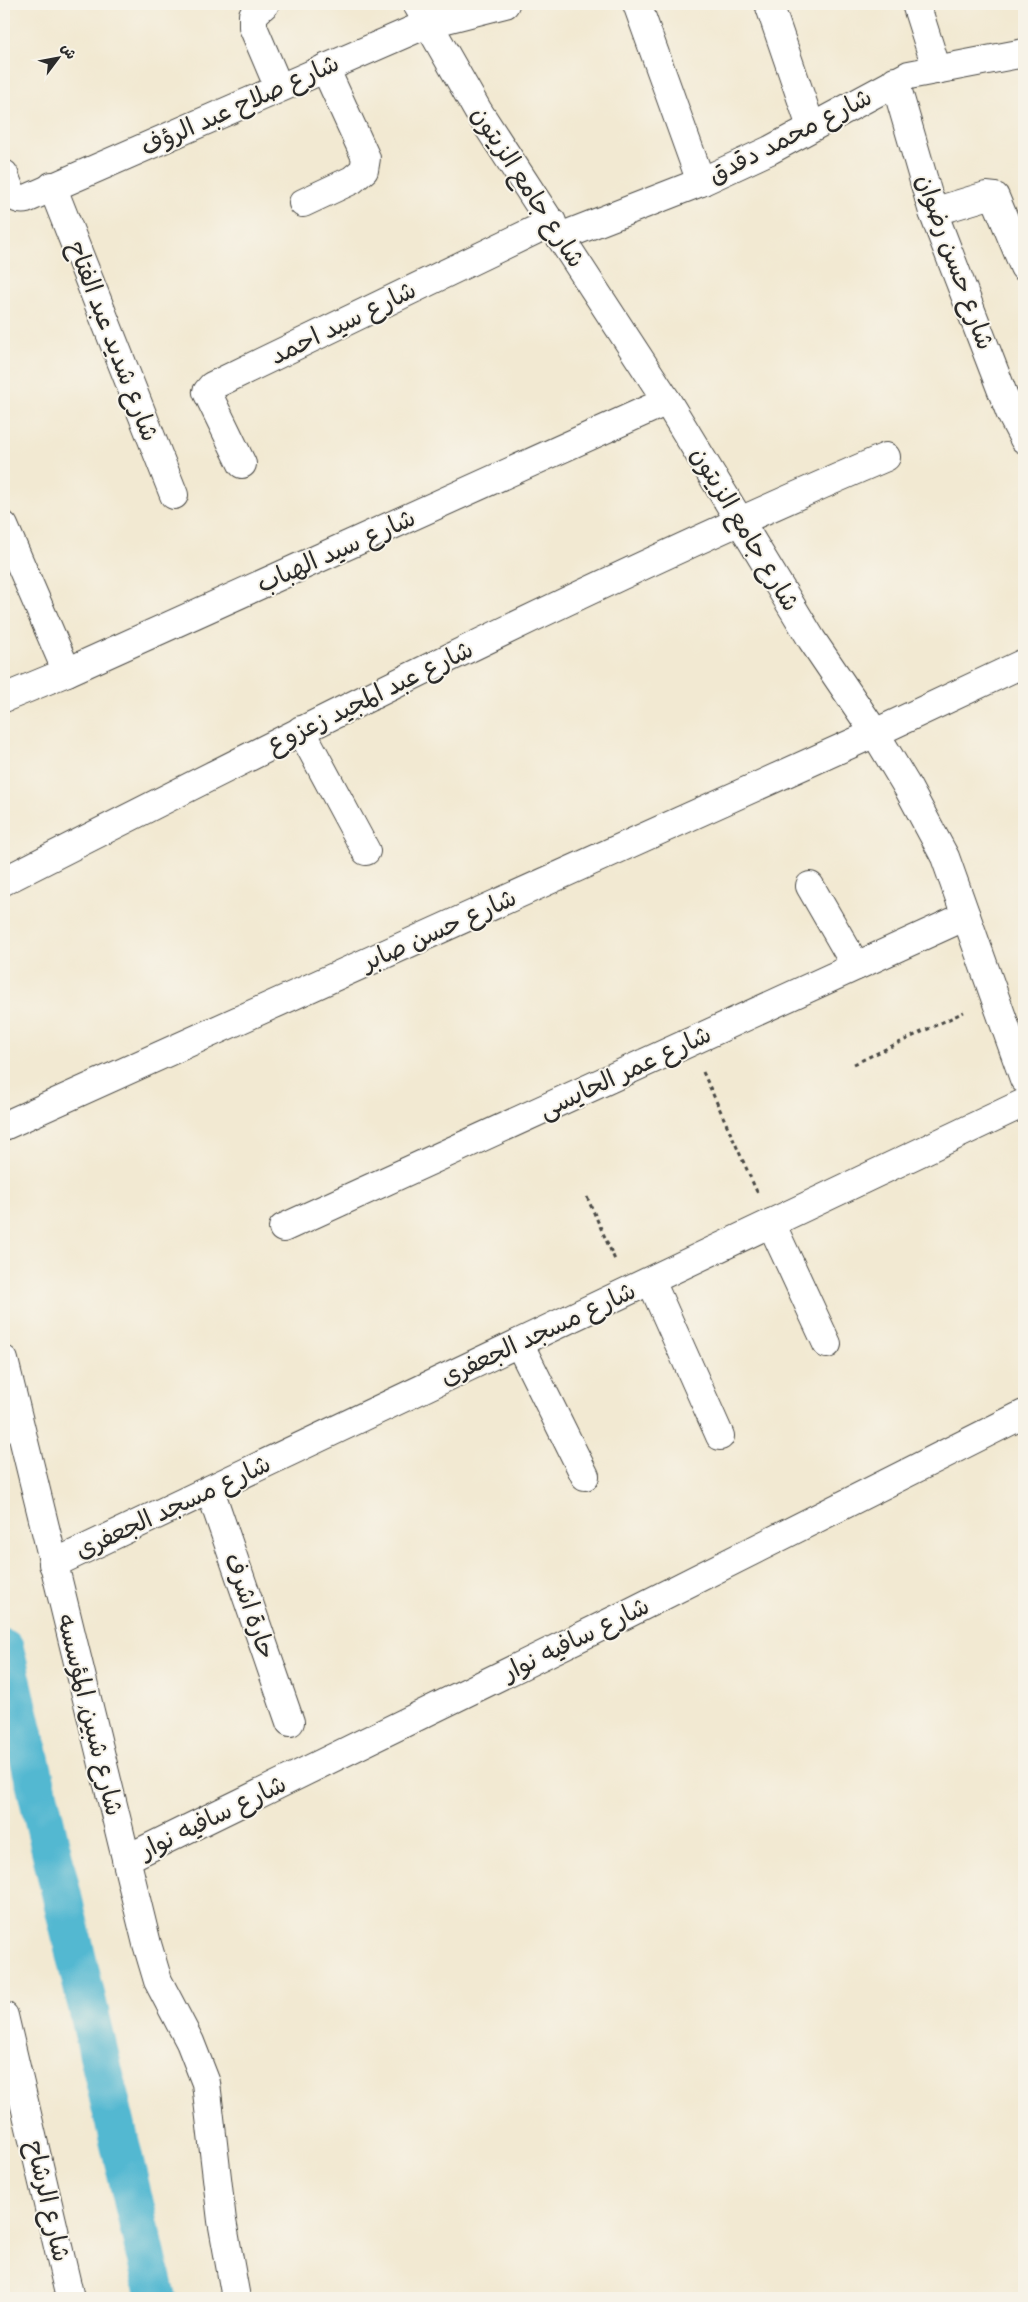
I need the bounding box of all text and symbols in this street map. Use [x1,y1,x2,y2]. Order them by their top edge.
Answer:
north arrow [32,32,82,82]
text: ش [57,40,80,62]
street label: شارع صلاح عبد الرؤف [136,47,345,164]
street label: شارع محمد دقدق [703,81,878,192]
street label: شارع جامع الزيتون [463,100,592,274]
street label: شارع حسن رضوان [907,170,1002,355]
street label: شارع شديد عبد الفتاح [59,236,166,446]
street label: شارع سيد احمد [264,274,422,373]
street label: شارع جامع الزيتون [682,441,807,618]
street label: شارع سيد الهباب [252,502,421,601]
street label: شارع عبد المجيد زعزوع [261,633,479,762]
street label: شارع حسن صابر [355,882,522,980]
street label: شارع عمر الحايسى [534,1018,717,1127]
street label: شارع مسجد الجعفرى [435,1275,641,1394]
street label: شارع مسجد الجعفرى [70,1448,276,1567]
street label: حارة اشرف [217,1549,283,1663]
street label: شارع سافيه نوار [496,1590,655,1690]
street label: شارع شبين, المؤسسه [48,1611,131,1820]
street label: شارع سافيه نوار [133,1768,292,1868]
street label: شارع الرشاح [18,2137,78,2265]

